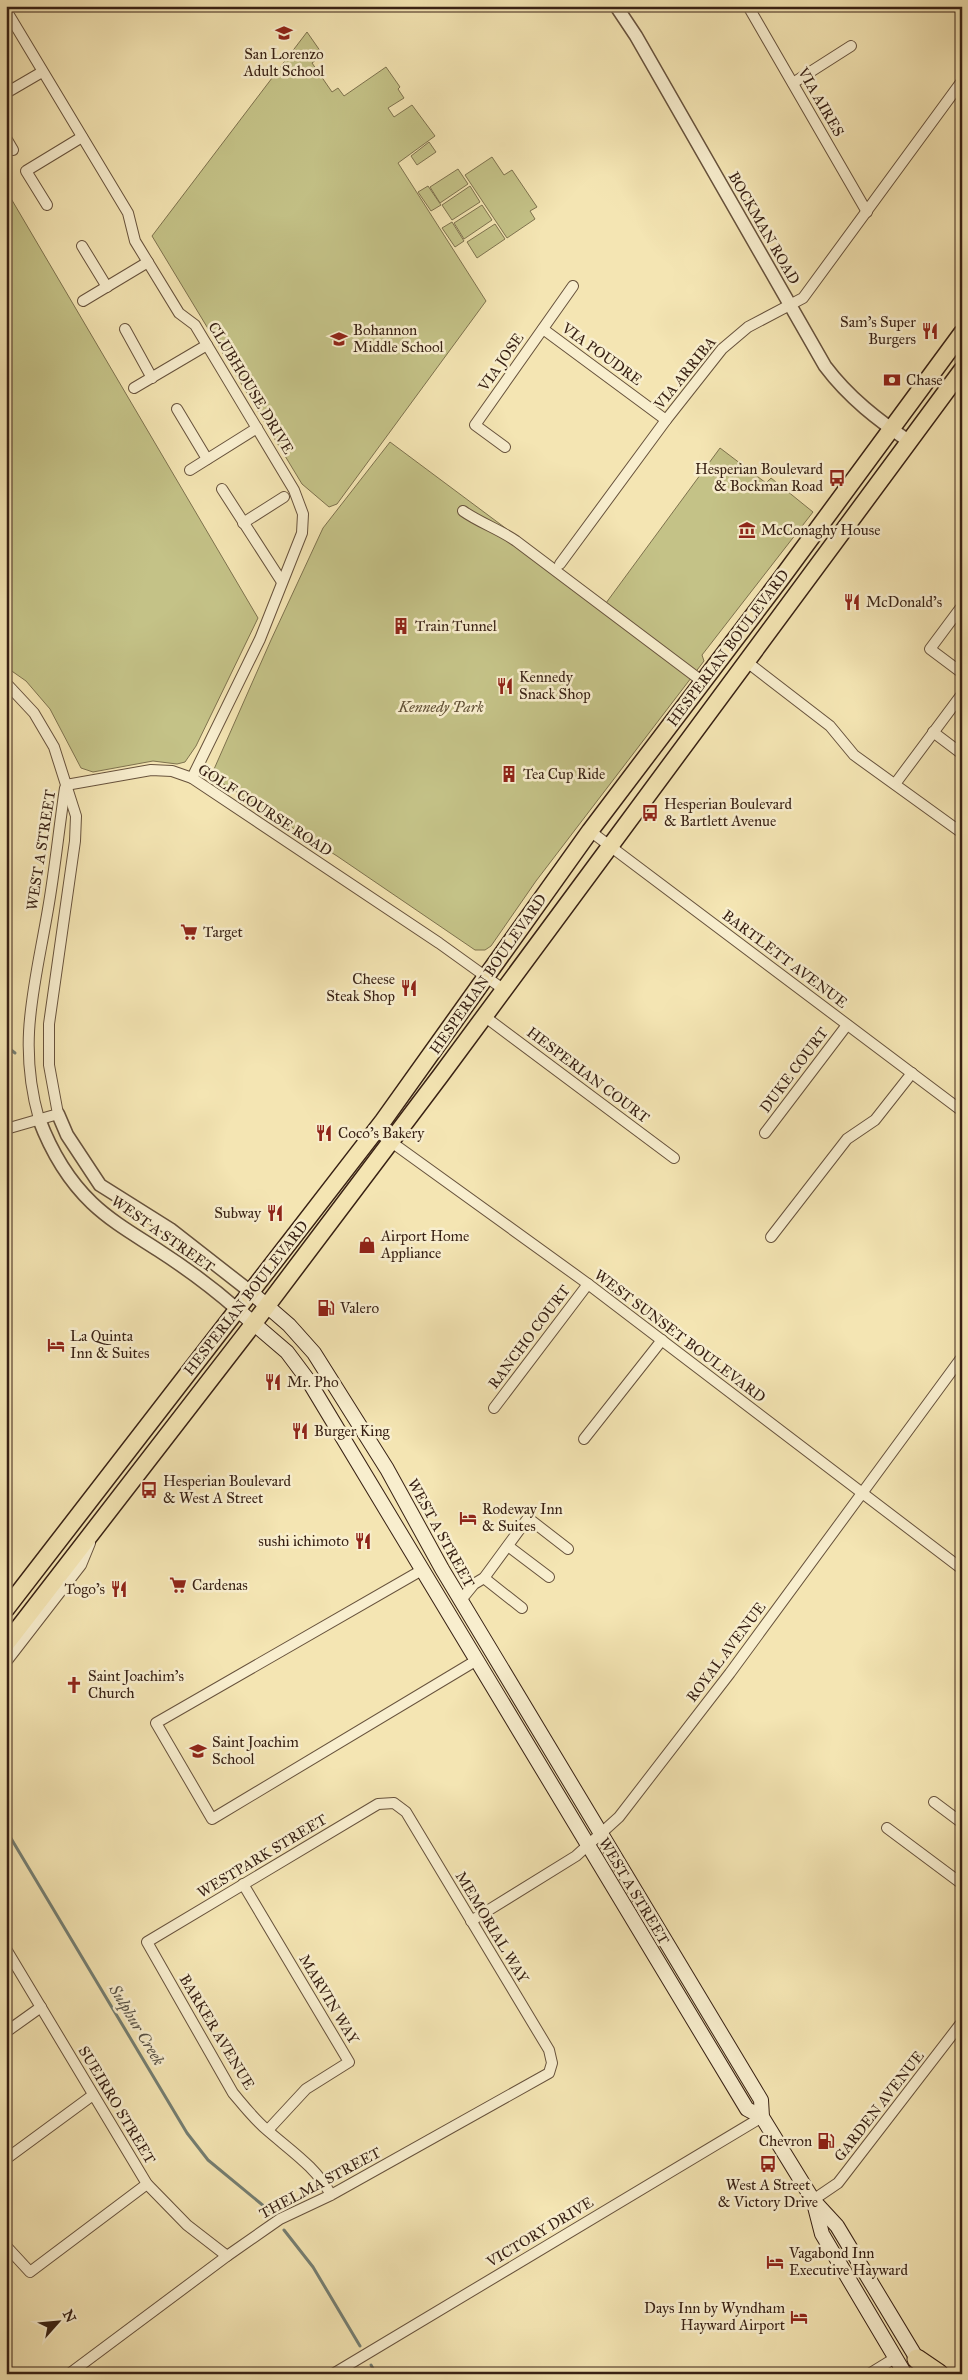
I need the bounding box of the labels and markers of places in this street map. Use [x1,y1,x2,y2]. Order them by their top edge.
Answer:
school or university icon: San Lorenzo Adult School [274,23,294,43]
place label: San Lorenzo Adult School [243,45,325,80]
place label: Sam's Super Burgers [840,313,916,348]
place label: Bohannon Middle School [353,321,445,356]
restaurant icon: Sam's Super Burgers [920,321,940,341]
school or university icon: Bohannon Middle School [329,329,349,349]
bank icon: Chase [882,370,902,390]
place label: Chase [906,371,943,389]
place label: Hesperian Boulevard & Bockman Road [695,460,823,495]
bus stop icon: Hesperian Boulevard & Bockman Road [827,468,847,488]
museum icon: McConaghy House [737,520,757,540]
place label: McConaghy House [761,521,881,539]
restaurant icon: McDonald's [842,592,862,612]
place label: McDonald's [866,593,942,611]
building icon: Train Tunnel [391,616,411,636]
place label: Train Tunnel [415,617,498,635]
place label: Kennedy Snack Shop [519,668,591,703]
restaurant icon: Kennedy Snack Shop [495,676,515,696]
building icon: Tea Cup Ride [499,764,519,784]
place label: Tea Cup Ride [523,765,605,783]
place label: Hesperian Boulevard & Bartlett Avenue [664,795,793,830]
bus stop icon: Hesperian Boulevard & Bartlett Avenue [640,803,660,823]
supermarket icon: Target [179,922,199,942]
place label: Target [203,923,244,941]
place label: Cheese Steak Shop [326,970,395,1005]
restaurant icon: Cheese Steak Shop [399,978,419,998]
restaurant icon: Coco's Bakery [314,1123,334,1143]
place label: Coco's Bakery [338,1124,425,1142]
restaurant icon: Subway [265,1203,285,1223]
place label: Subway [214,1204,262,1222]
place label: Airport Home Appliance [380,1227,469,1262]
shop icon: Airport Home Appliance [357,1235,377,1255]
fuel station icon: Valero [316,1298,336,1318]
place label: Valero [339,1299,379,1317]
place label: La Quinta Inn & Suites [70,1327,150,1362]
hotel icon: La Quinta Inn & Suites [46,1335,66,1355]
restaurant icon: Mr. Pho [263,1372,283,1392]
place label: Mr. Pho [287,1373,339,1391]
restaurant icon: Burger King [290,1421,310,1441]
place label: Burger King [314,1422,391,1440]
place label: Hesperian Boulevard & West A Street [163,1472,292,1507]
bus stop icon: Hesperian Boulevard & West A Street [139,1480,159,1500]
place label: Rodeway Inn & Suites [482,1500,563,1535]
hotel icon: Rodeway Inn & Suites [458,1508,478,1528]
restaurant icon: sushi ichimoto [353,1531,373,1551]
place label: sushi ichimoto [258,1532,349,1550]
supermarket icon: Cardenas [168,1575,188,1595]
place label: Cardenas [192,1576,248,1594]
restaurant icon: Togo's [109,1579,129,1599]
place label: Togo's [65,1580,105,1598]
place label: Saint Joachim's Church [88,1667,184,1702]
church icon: Saint Joachim's Church [64,1675,84,1695]
place label: Saint Joachim School [212,1733,299,1768]
school or university icon: Saint Joachim School [188,1741,208,1761]
fuel station icon: Chevron [816,2131,836,2151]
place label: Chevron [759,2132,812,2150]
bus stop icon: West A Street & Victory Drive [758,2154,778,2174]
place label: West A Street & Victory Drive [718,2176,818,2211]
place label: Vagabond Inn Executive Hayward [788,2244,908,2279]
hotel icon: Vagabond Inn Executive Hayward [765,2252,785,2272]
place label: Days Inn by Wyndham Hayward Airport [644,2299,786,2334]
hotel icon: Days Inn by Wyndham Hayward Airport [789,2307,809,2327]

